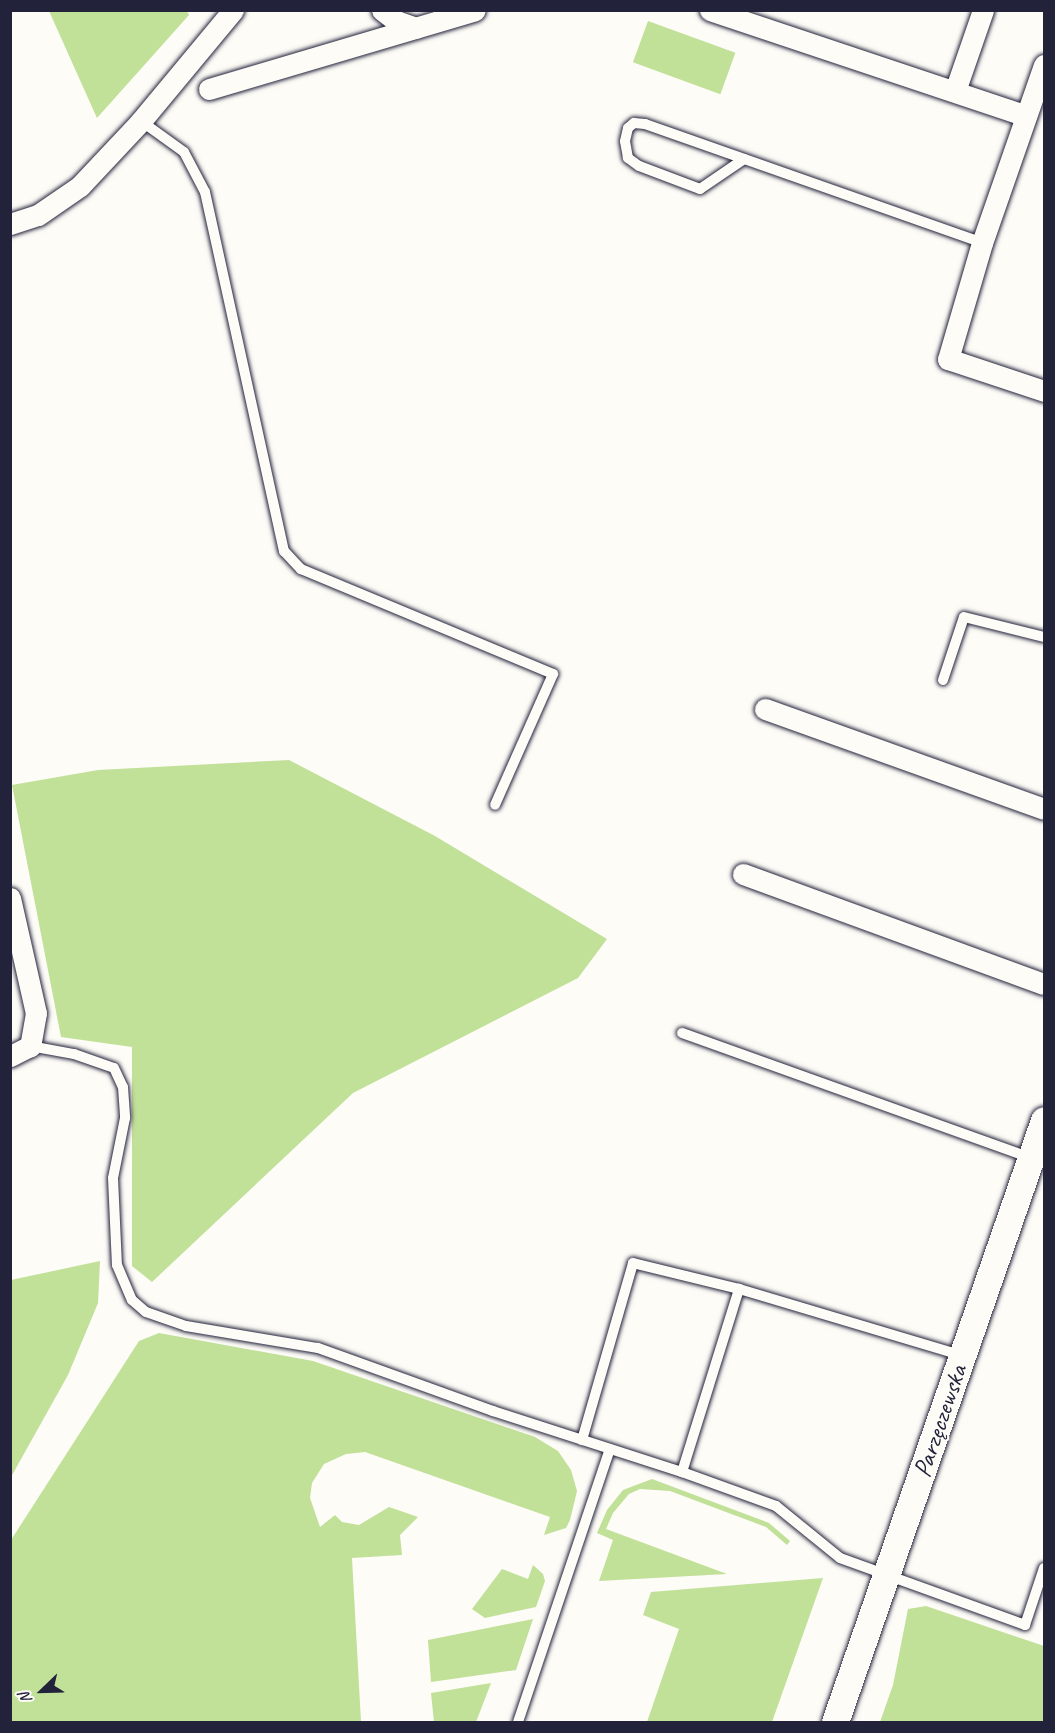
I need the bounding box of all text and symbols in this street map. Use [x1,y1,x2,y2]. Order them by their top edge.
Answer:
street label: Parzęczewska [906,1361,974,1481]
north arrow [12,1661,72,1721]
text: N [14,1690,37,1706]

